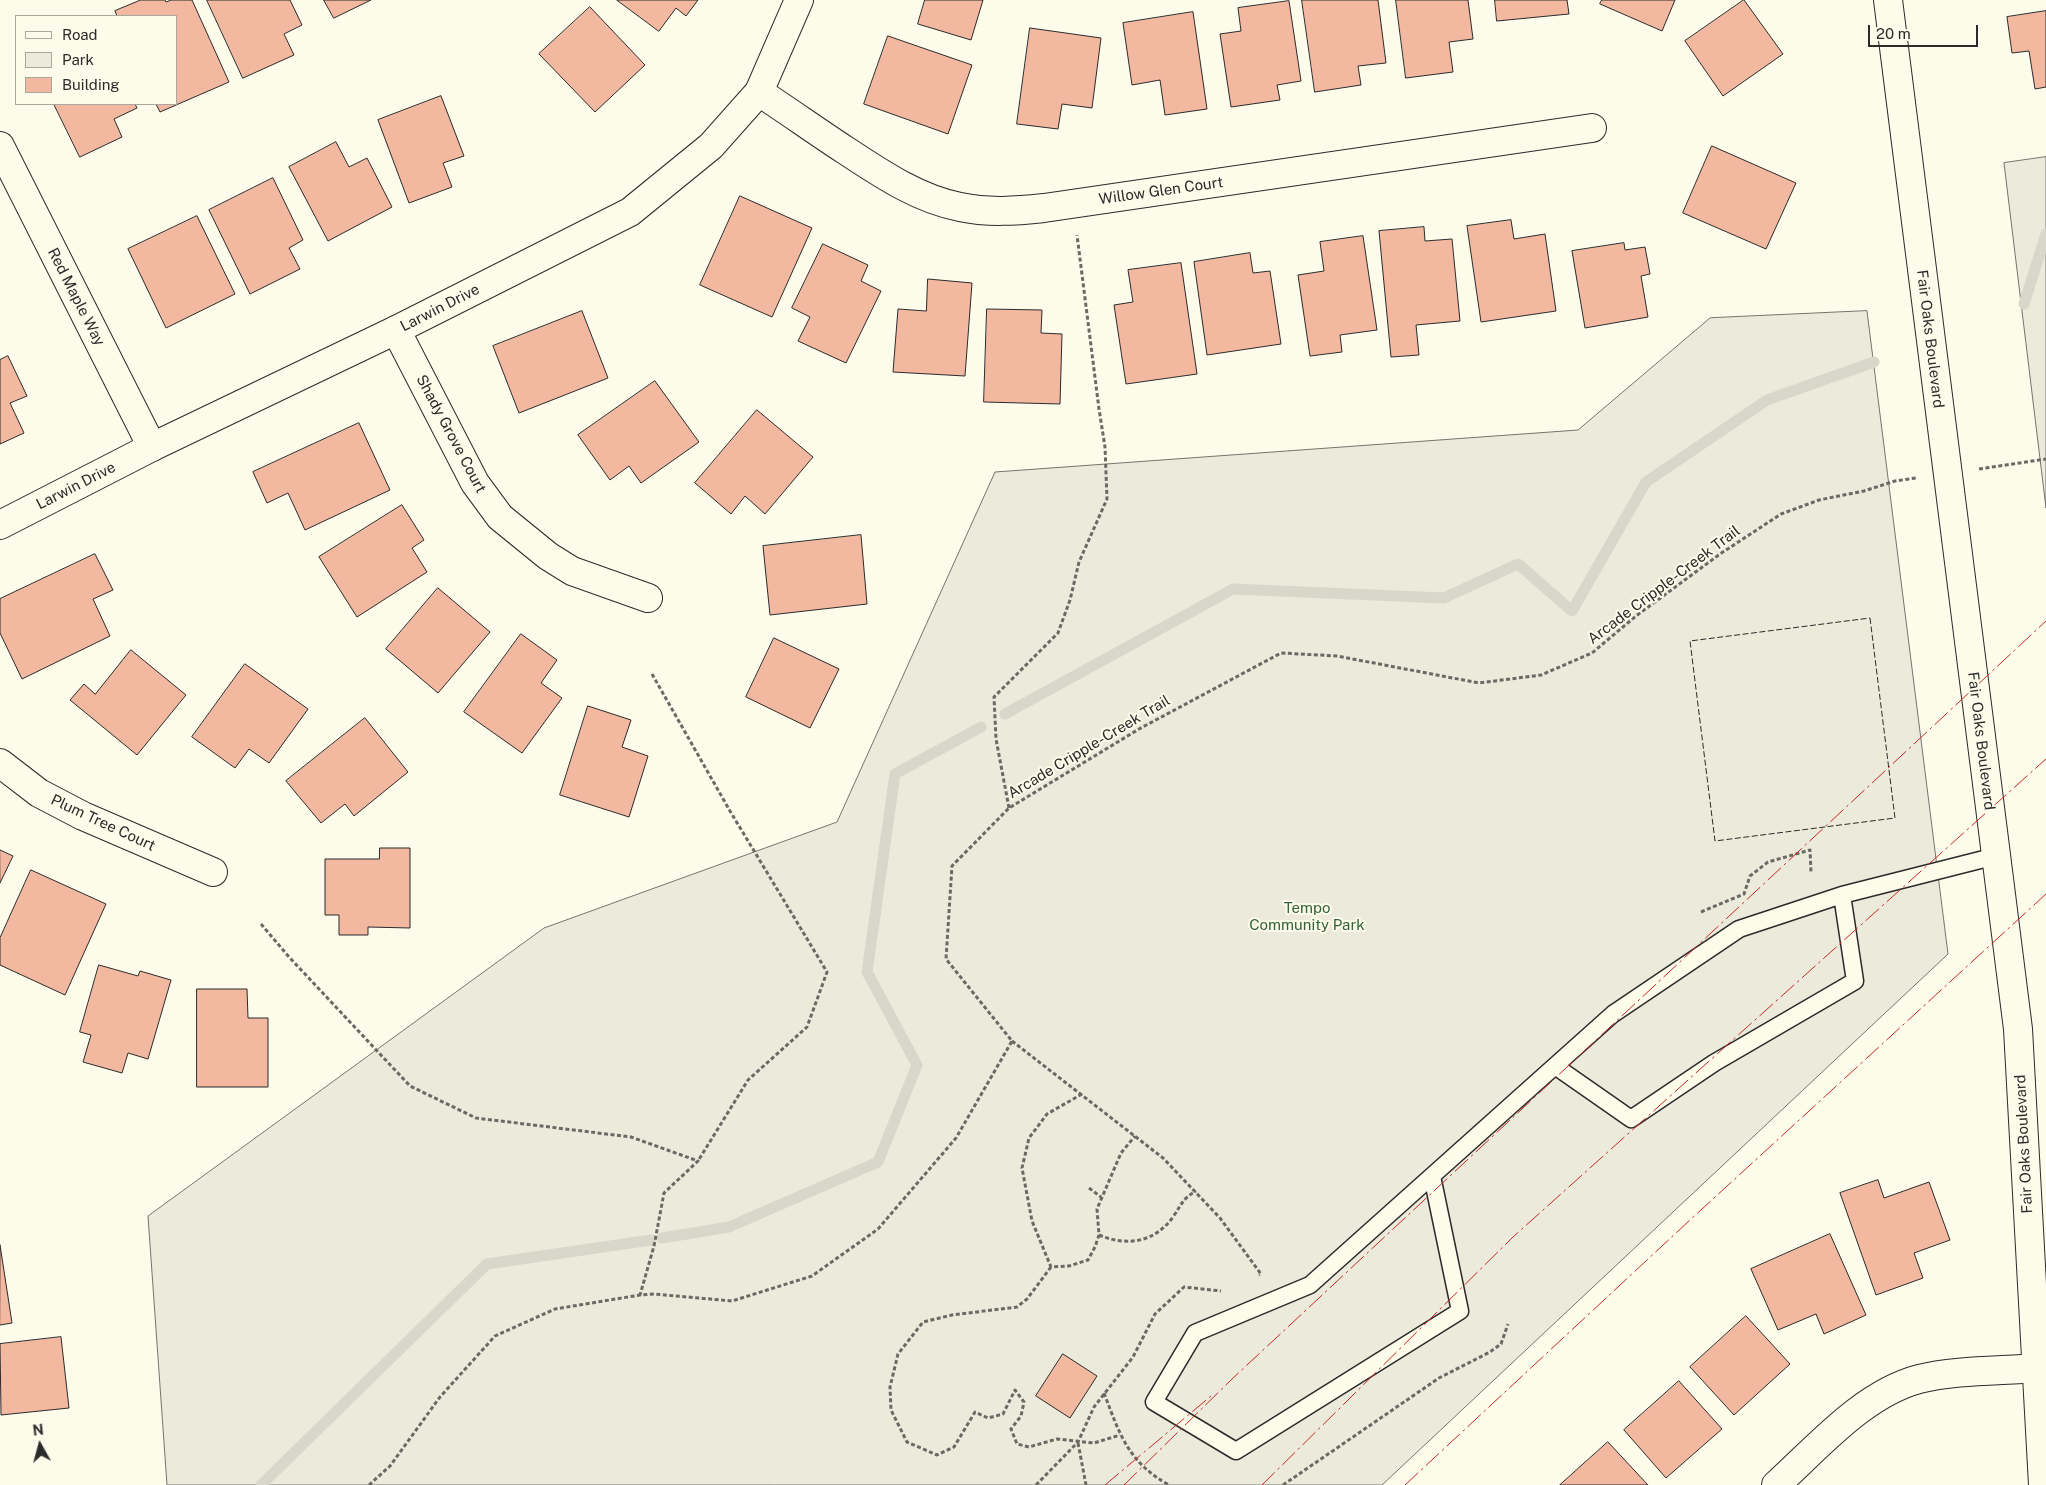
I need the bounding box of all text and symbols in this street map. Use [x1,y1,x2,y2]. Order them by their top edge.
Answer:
legend [15,15,178,105]
scale bar [1871,15,1981,47]
text: 20 m [1876,25,1911,42]
text: Road [62,26,98,43]
text: Park [62,51,94,68]
text: Building [62,76,120,93]
street label: Willow Glen Court [1098,173,1224,209]
street label: Red Maple Way [44,245,108,349]
street label: Fair Oaks Boulevard [1913,269,1947,409]
street label: Larwin Drive [397,280,483,336]
street label: Shady Grove Court [412,372,490,496]
street label: Larwin Drive [33,458,119,514]
street label: Arcade Cripple-Creek Trail [1584,522,1744,648]
street label: Fair Oaks Boulevard [1964,671,1998,811]
street label: Arcade Cripple-Creek Trail [1005,691,1173,803]
street label: Plum Tree Court [48,791,158,855]
park label: Tempo Community Park [1249,899,1365,934]
street label: Fair Oaks Boulevard [2011,1074,2037,1214]
north arrow [15,1420,65,1470]
text: N [32,1422,45,1439]

